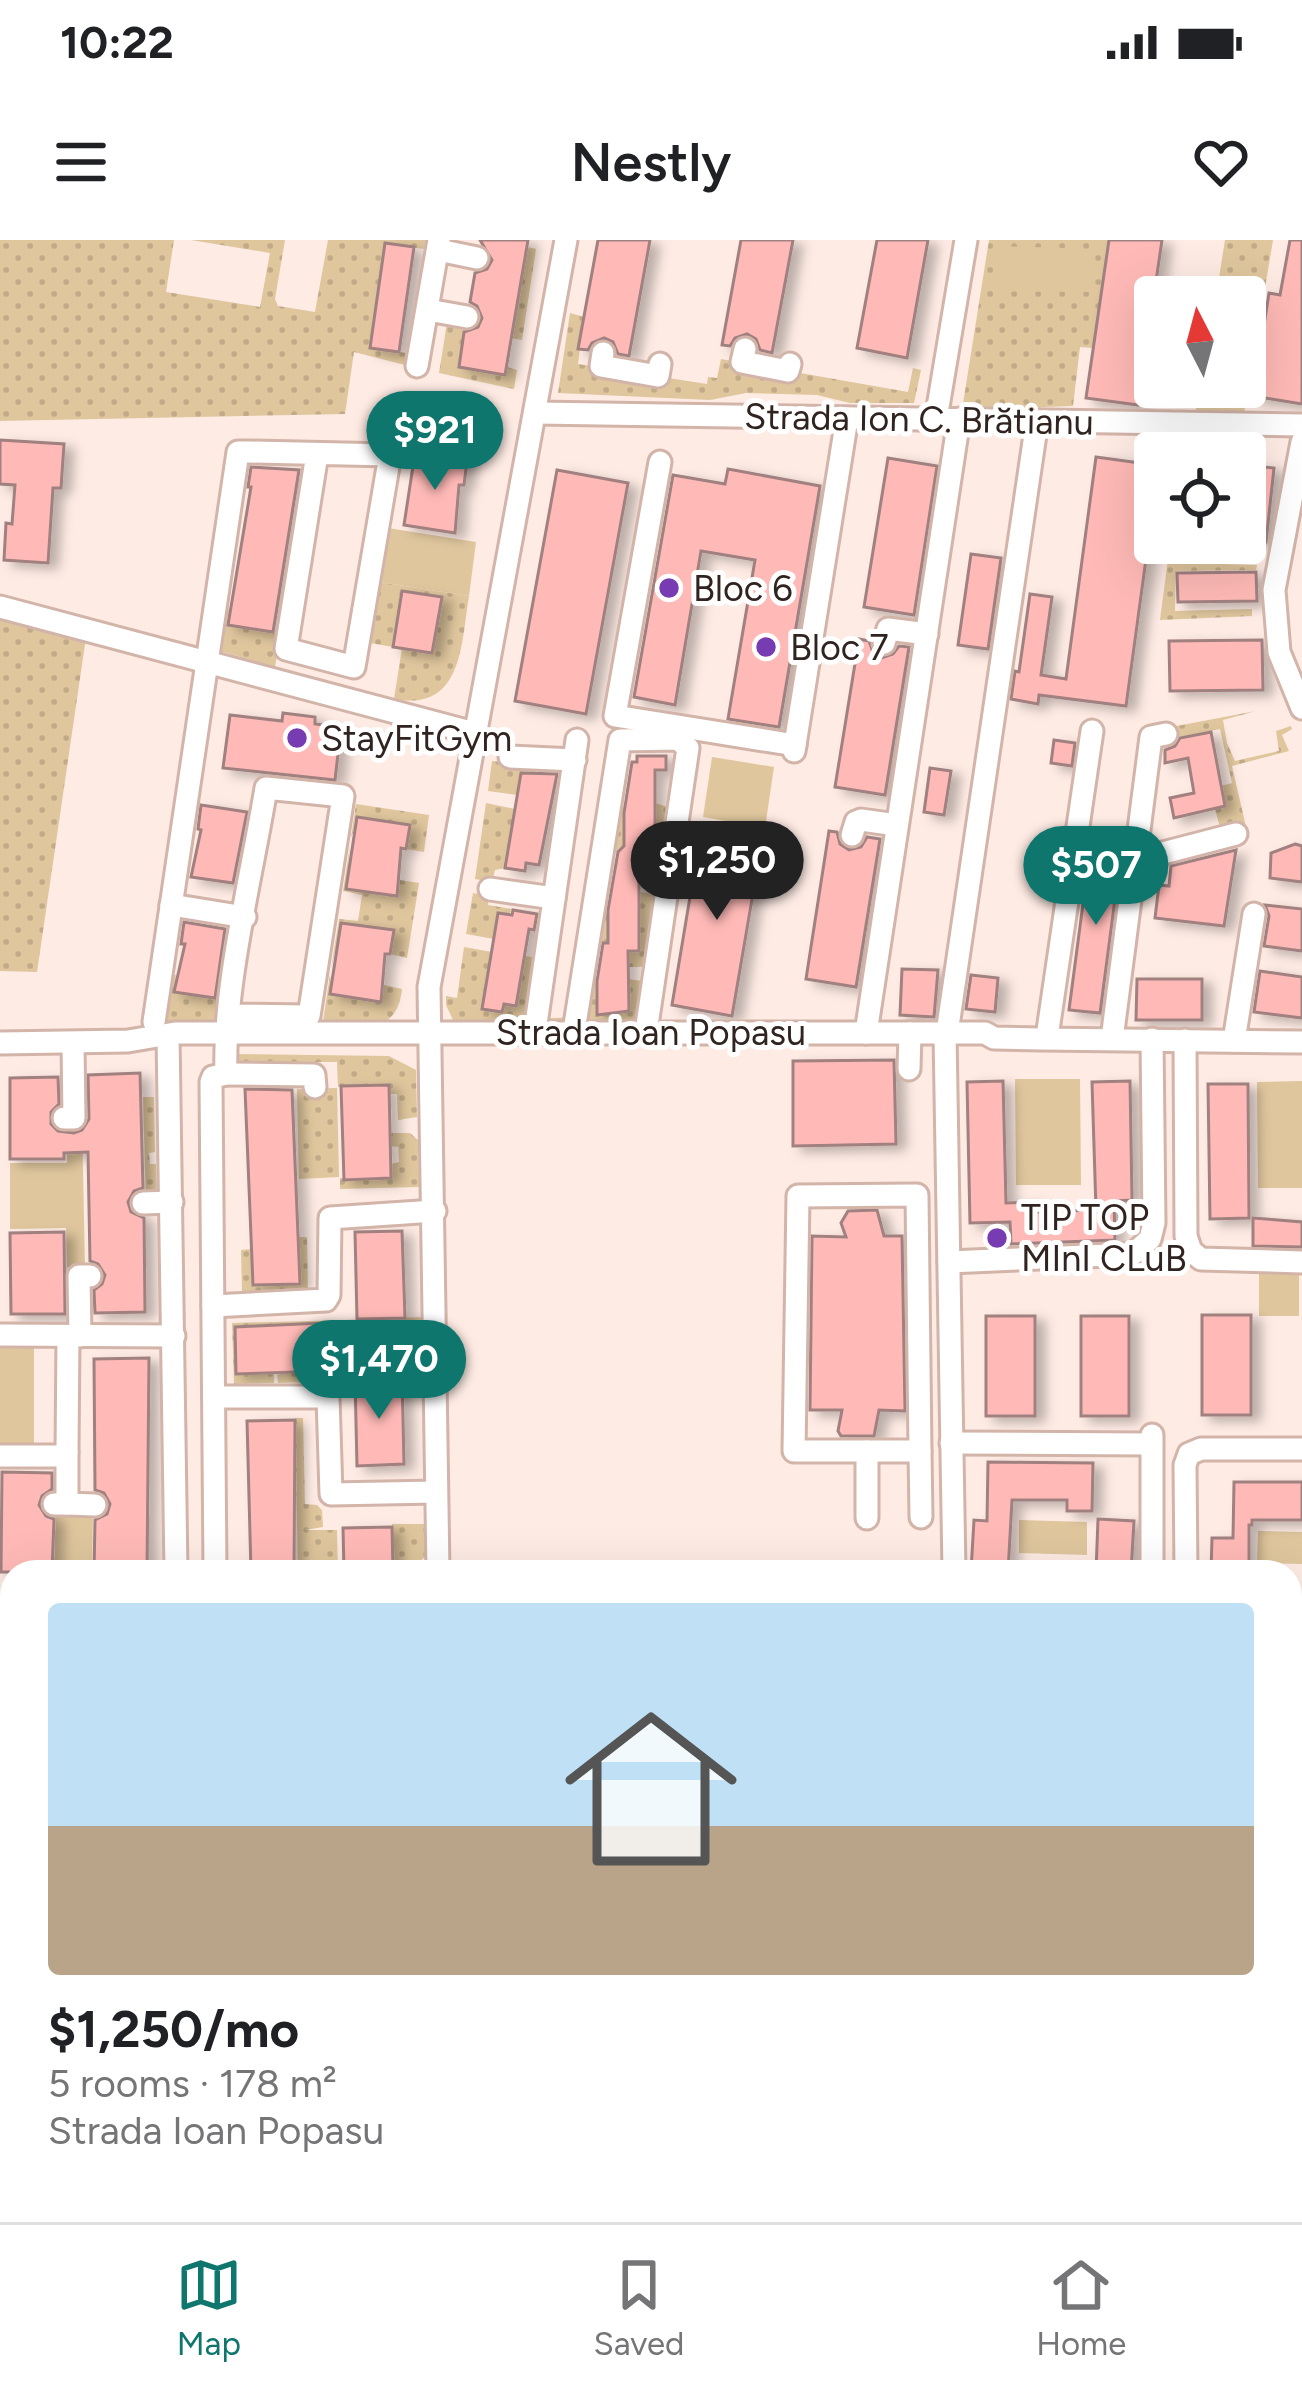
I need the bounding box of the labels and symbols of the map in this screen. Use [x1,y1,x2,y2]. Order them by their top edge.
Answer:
north arrow [1134,276,1266,408]
pin: $921 [364,391,506,493]
street label: Strada Ion C. Brătianu [744,394,1094,444]
place label: Bloc 6 [693,567,793,610]
marker: Bloc 6 [656,575,682,601]
place label: Bloc 7 [790,626,889,669]
marker: Bloc 7 [753,634,779,660]
place label: StayFitGym [321,717,512,760]
marker: StayFitGym [284,725,310,751]
pin: $1,250 [619,821,815,923]
pin: $507 [1025,826,1167,928]
street label: Strada Ioan Popasu [496,1011,806,1054]
place label: TIP TOP MInI CLuB [1021,1196,1187,1280]
marker: TIP TOP MInI CLuB [984,1225,1010,1251]
pin: $1,470 [281,1320,477,1422]

